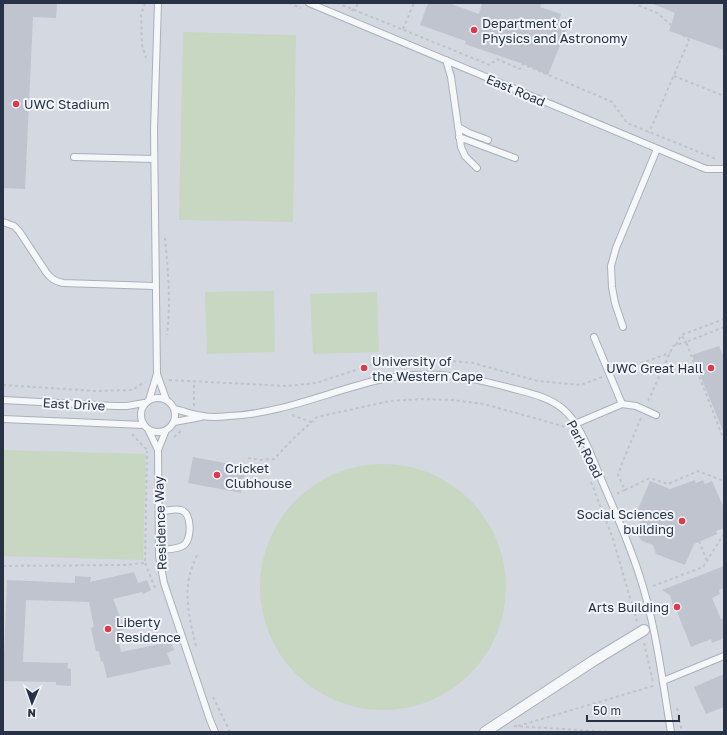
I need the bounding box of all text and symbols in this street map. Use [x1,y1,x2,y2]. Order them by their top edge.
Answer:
place label: Department of Physics and Astronomy [482,15,628,46]
marker: Department of Physics and Astronomy [469,25,479,35]
street label: East Road [484,70,548,110]
place label: UWC Stadium [24,96,109,112]
marker: UWC Stadium [11,99,21,109]
place label: University of the Western Cape [372,353,483,384]
place label: UWC Great Hall [606,360,703,376]
marker: University of the Western Cape [359,363,369,373]
marker: UWC Great Hall [706,363,716,373]
street label: East Drive [42,394,106,414]
street label: Park Road [564,417,606,481]
place label: Cricket Clubhouse [225,460,292,491]
marker: Cricket Clubhouse [212,470,222,480]
street label: Residence Way [150,475,170,570]
place label: Social Sciences building [577,506,674,537]
marker: Social Sciences building [677,516,687,526]
place label: Arts Building [588,599,669,615]
marker: Arts Building [672,602,682,612]
place label: Liberty Residence [116,614,181,645]
marker: Liberty Residence [103,624,113,634]
north arrow [12,683,52,723]
scale bar [587,697,679,723]
text: 50 m [593,703,621,718]
text: N [27,707,36,720]

